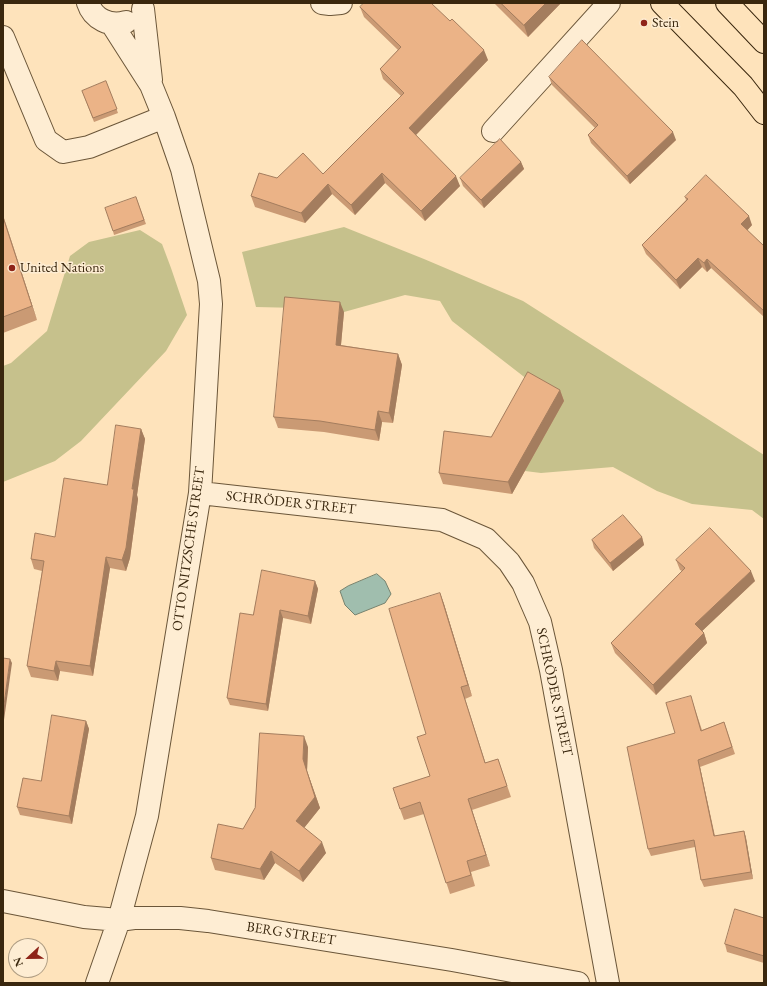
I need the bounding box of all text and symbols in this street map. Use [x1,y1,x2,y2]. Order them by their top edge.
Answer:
place label: Stein [652,15,679,31]
marker: Stein [639,18,649,28]
place label: United Nations [20,260,104,276]
marker: United Nations [7,263,17,273]
street label: OTTO NITZSCHE STREET [169,466,209,632]
street label: SCHRÖDER STREET [225,488,357,518]
street label: SCHRÖDER STREET [532,626,576,758]
street label: BERG STREET [245,919,337,949]
north arrow [8,938,48,978]
text: N [10,955,26,969]

